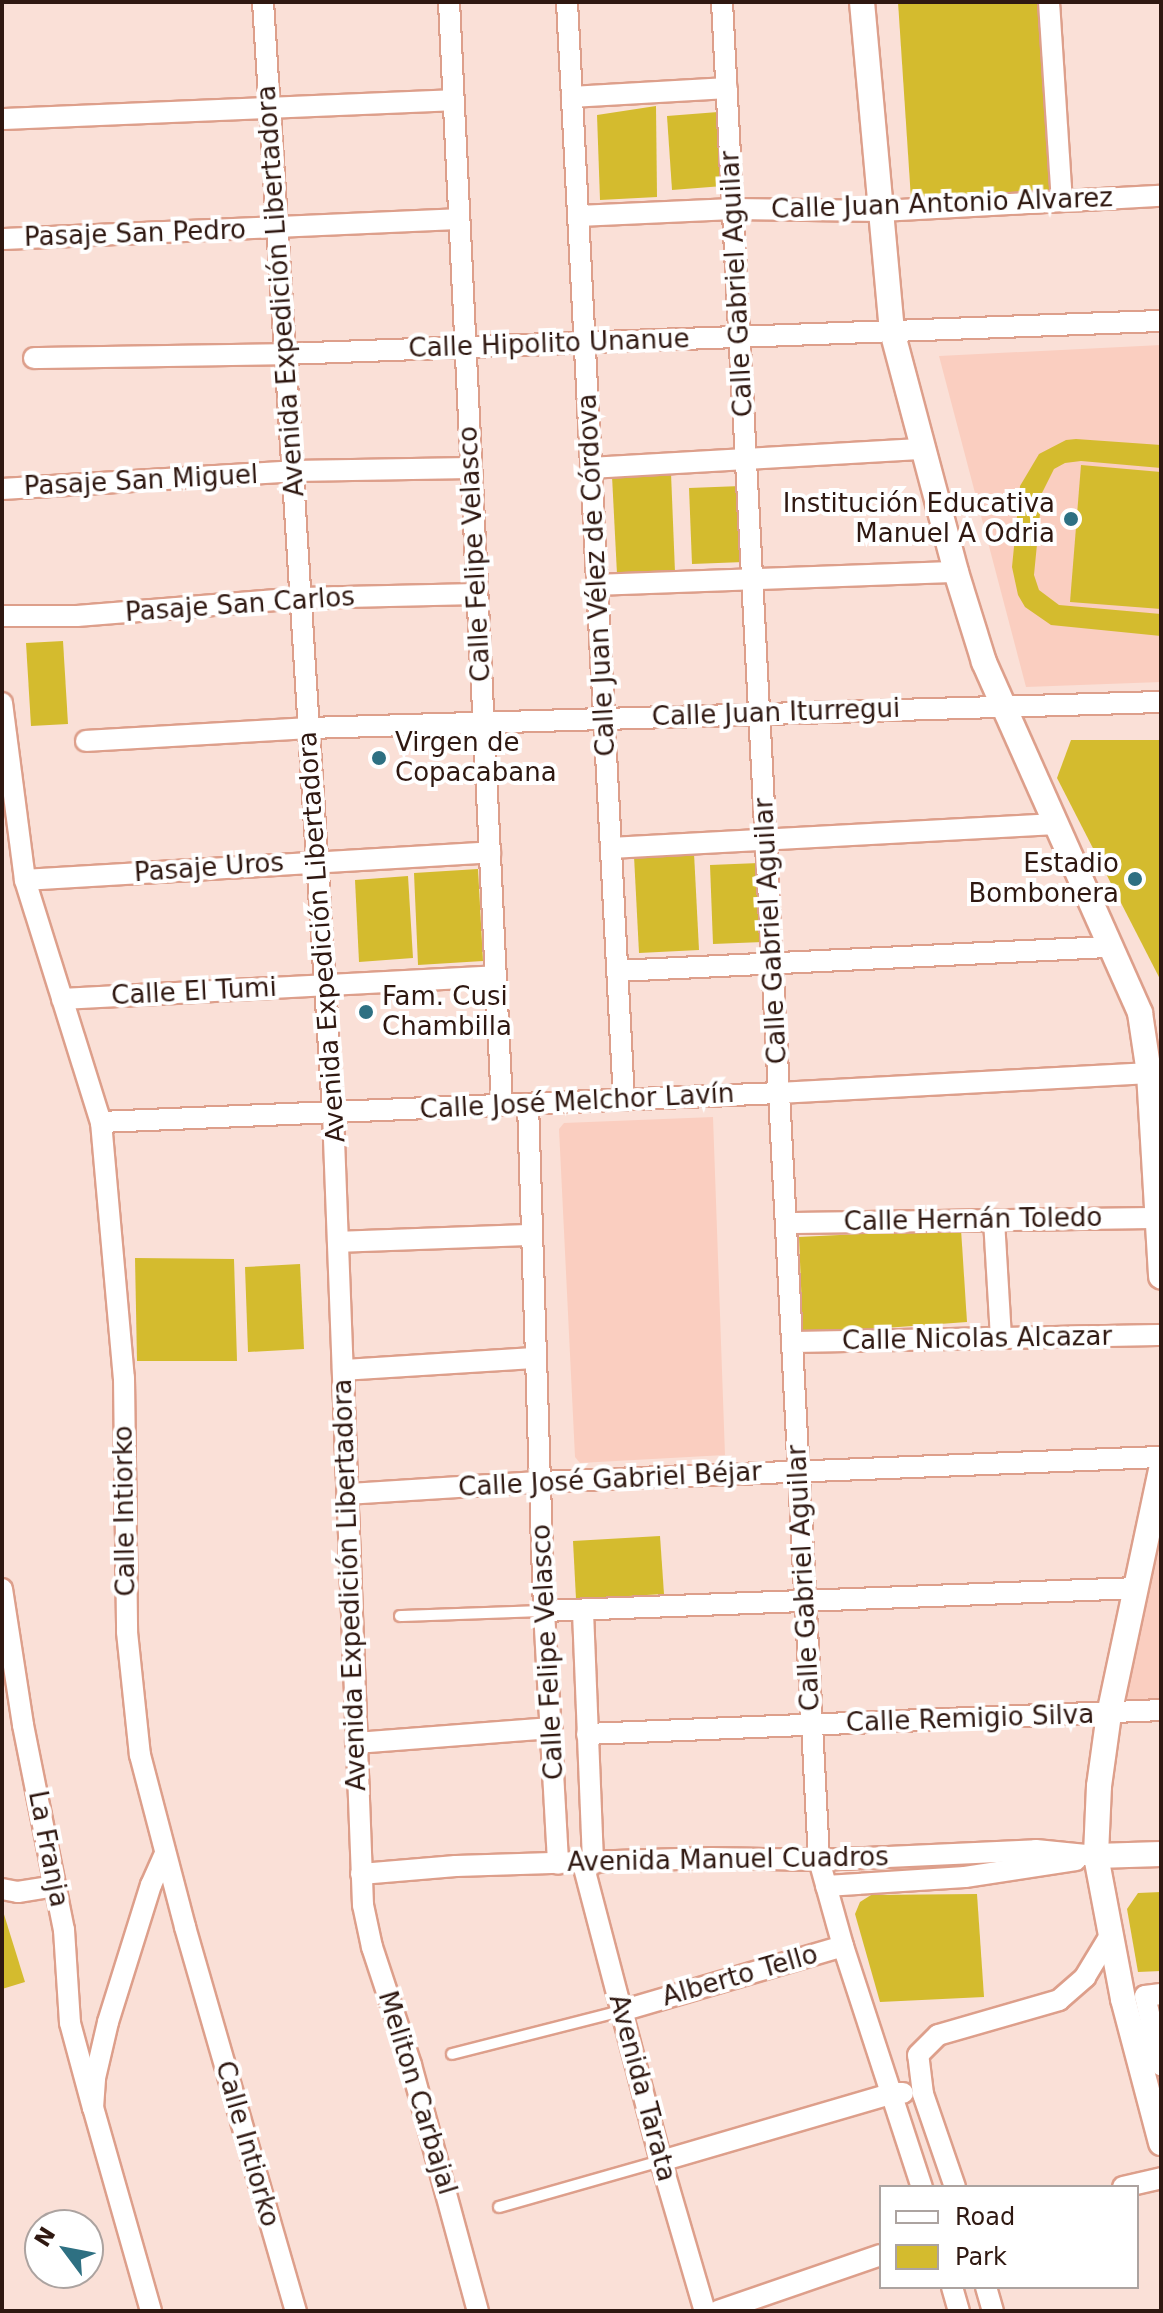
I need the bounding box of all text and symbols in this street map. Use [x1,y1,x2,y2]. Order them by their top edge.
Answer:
street label: Avenida Expedición Libertadora [251,84,311,498]
street label: Calle Gabriel Aguilar [714,150,760,418]
street label: Calle Juan Antonio Alvarez [771,182,1113,226]
street label: Pasaje San Pedro [24,215,246,253]
street label: Calle Hipolito Unanue [408,324,690,364]
street label: Calle Juan Vélez de Córdova [572,393,622,757]
street label: Calle Felipe Velasco [453,425,497,683]
street label: Pasaje San Miguel [23,459,259,503]
place label: Institución Educativa Manuel A Odria [783,488,1055,550]
marker: Institución Educativa Manuel A Odria [1062,510,1080,528]
street label: Pasaje San Carlos [124,581,356,629]
street label: Calle Juan Iturregui [651,693,901,733]
place label: Virgen de Copacabana [395,727,557,788]
street label: Avenida Expedición Libertadora [292,730,352,1144]
marker: Virgen de Copacabana [370,749,388,767]
street label: Calle Gabriel Aguilar [748,797,794,1065]
street label: Pasaje Uros [133,847,285,889]
place label: Estadio Bombonera [968,848,1119,910]
marker: Estadio Bombonera [1126,870,1144,888]
street label: Calle El Tumi [110,972,278,1012]
place label: Fam. Cusi Chambilla [382,981,512,1042]
marker: Fam. Cusi Chambilla [357,1003,375,1021]
street label: Calle José Melchor Lavín [419,1078,735,1126]
street label: Calle Hernán Toledo [843,1202,1103,1238]
street label: Calle Nicolas Alcazar [842,1321,1112,1357]
street label: Avenida Expedición Libertadora [327,1378,373,1792]
street label: Calle Intiorko [108,1425,142,1597]
street label: Calle Gabriel Aguilar [781,1444,827,1712]
street label: Calle José Gabriel Béjar [457,1456,763,1504]
street label: Calle Felipe Velasco [526,1523,570,1781]
street label: Calle Remigio Silva [845,1699,1095,1739]
street label: La Franja [21,1788,75,1910]
street label: Avenida Manuel Cuadros [567,1842,889,1878]
street label: Alberto Tello [659,1939,821,2013]
street label: Meliton Carbajal [371,1987,463,2199]
street label: Avenida Tarata [602,1991,682,2185]
street label: Calle Intiorko [208,2058,286,2230]
legend [879,2185,1139,2289]
text: Road [955,2203,1015,2231]
north arrow [24,2209,104,2289]
text: N [29,2223,60,2252]
text: Park [955,2243,1007,2271]

